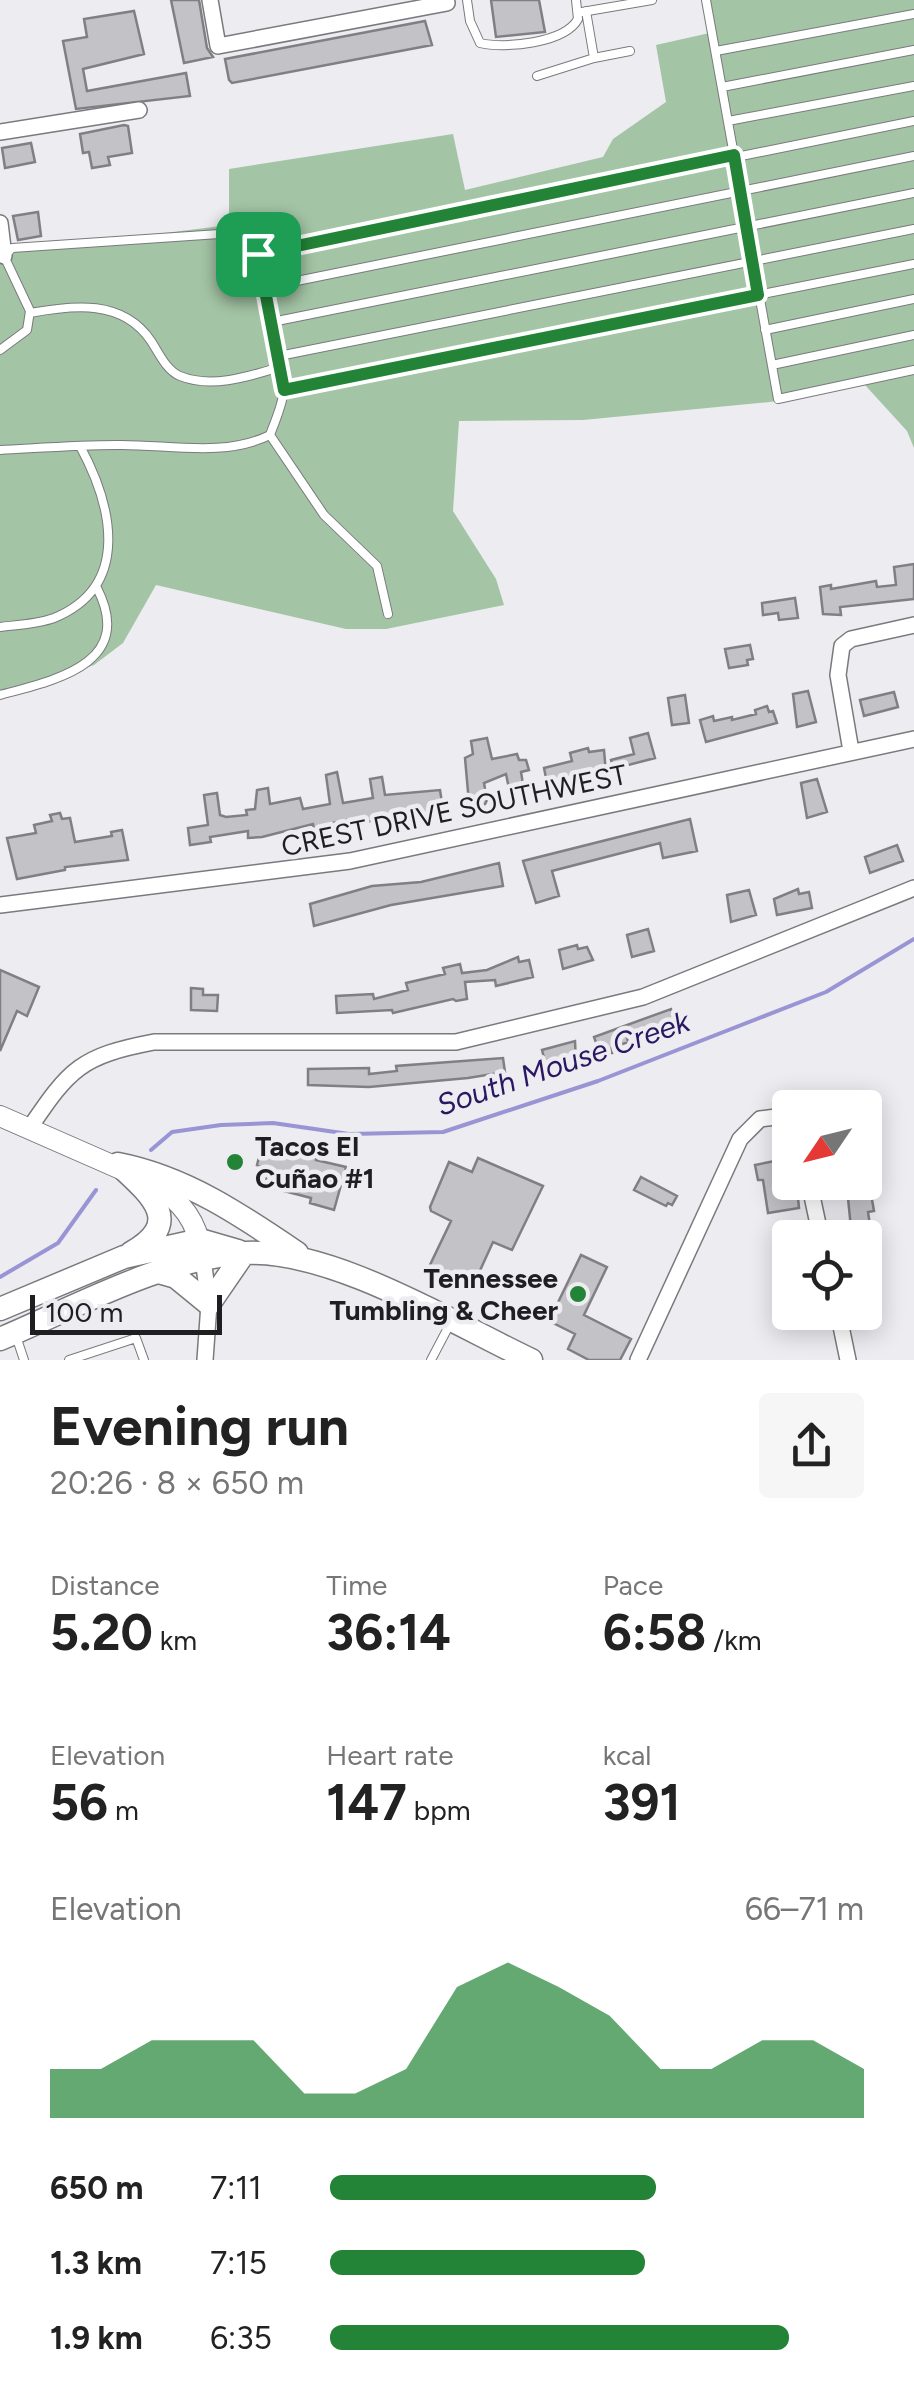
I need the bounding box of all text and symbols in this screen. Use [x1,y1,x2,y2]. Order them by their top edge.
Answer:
pin [216,212,301,297]
icon: arrive [231,227,286,282]
street label: CREST DRIVE SOUTHWEST [278,757,630,863]
water label: South Mouse Creek [432,1002,696,1124]
north arrow [772,1090,882,1200]
map controls [772,1090,882,1330]
place label: Tacos El Cuñao #1 [255,1129,374,1195]
marker: Tacos El Cuñao #1 [224,1151,246,1173]
button: locate [772,1220,882,1330]
place label: Tennessee Tumbling & Cheer [329,1261,558,1327]
marker: Tennessee Tumbling & Cheer [567,1283,589,1305]
scale bar [30,1290,222,1334]
text: 100 m [45,1295,123,1329]
text: Evening run [50,1393,349,1459]
button: share [759,1393,864,1498]
text: 20:26 · 8 × 650 m [50,1464,304,1502]
text: Distance [50,1568,160,1602]
text: Time [326,1568,387,1602]
text: Pace [603,1568,663,1602]
text: 5.20 [50,1602,153,1663]
text: 36:14 [326,1602,451,1663]
text: 6:58 [603,1602,706,1663]
text: km [153,1623,197,1657]
text: /km [706,1623,762,1657]
text: Elevation [50,1738,165,1772]
text: Heart rate [326,1738,453,1772]
text: kcal [603,1738,652,1772]
text: 56 [50,1772,108,1833]
text: 147 [326,1772,407,1833]
text: 391 [603,1772,681,1833]
text: m [108,1793,139,1827]
text: bpm [407,1793,471,1827]
text: Elevation [50,1890,182,1928]
text: 66–71 m [745,1890,864,1928]
text: 650 m [50,2169,143,2207]
text: 7:11 [210,2169,262,2207]
text: 1.3 km [50,2244,142,2282]
text: 7:15 [210,2244,267,2282]
text: 1.9 km [50,2319,143,2357]
text: 6:35 [210,2319,272,2357]

